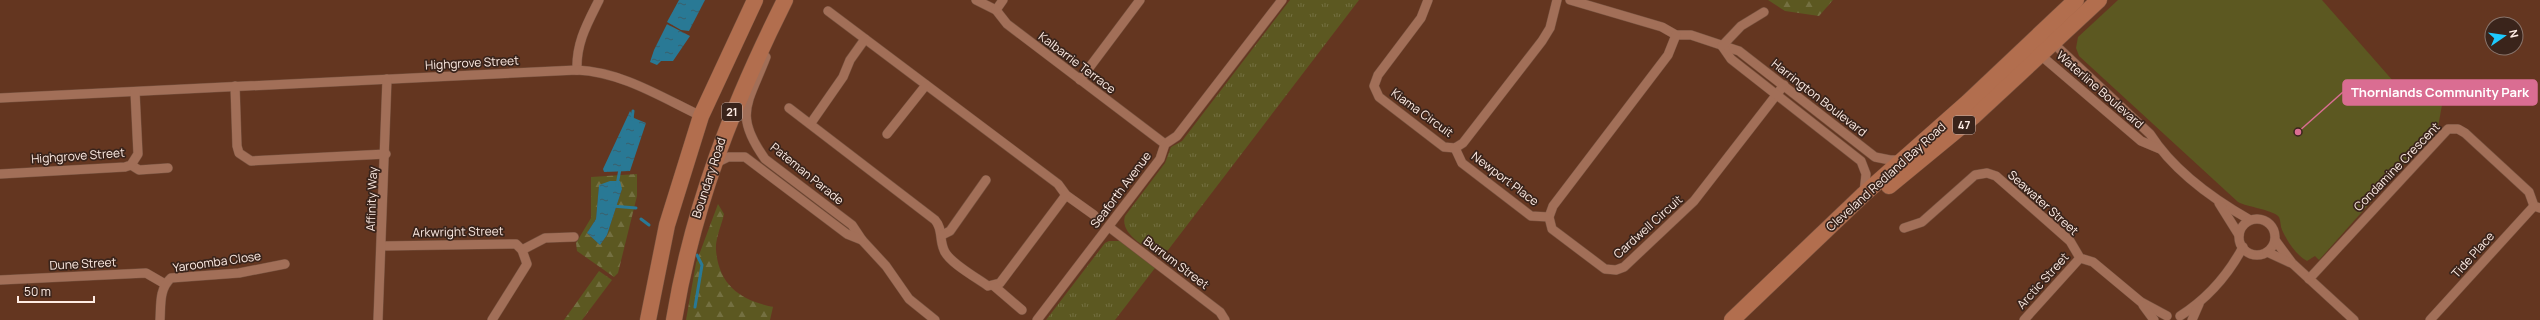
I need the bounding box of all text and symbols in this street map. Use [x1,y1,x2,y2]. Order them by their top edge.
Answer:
north arrow [2484,16,2524,56]
street label: Kalbarrie Terrace [1035,28,1120,97]
text: N [2506,28,2522,39]
street label: Waterline Boulevard [2053,47,2148,132]
street label: Highgrove Street [425,52,520,73]
street label: Harrington Boulevard [1768,55,1870,140]
callout: Thornlands Community Park [2343,80,2537,105]
text: Thornlands Community Park [2351,83,2530,101]
street label: Kiama Circuit [1388,84,1457,141]
road number: 21 [722,103,742,121]
road number: 47 [1953,116,1975,134]
street label: Cleveland Redland Bay Road [1822,118,1949,235]
street label: Condamine Crescent [2350,118,2444,215]
street label: Boundary Road [687,135,730,220]
street label: Pateman Parade [767,139,848,209]
street label: Highgrove Street [31,144,126,167]
street label: Seaforth Avenue [1086,148,1155,231]
street label: Newport Place [1468,148,1542,209]
street label: Affinity Way [362,166,381,232]
street label: Seawater Street [2004,166,2083,239]
street label: Cardwell Circuit [1609,191,1686,262]
street label: Arkwright Street [412,222,504,241]
street label: Tide Place [2447,228,2498,281]
street label: Burrum Street [1140,232,1213,293]
street label: Yaroomba Close [172,247,262,276]
street label: Arctic Street [2013,249,2073,312]
street label: Dune Street [49,253,117,274]
scale bar [18,278,94,304]
text: 50 m [24,283,51,300]

